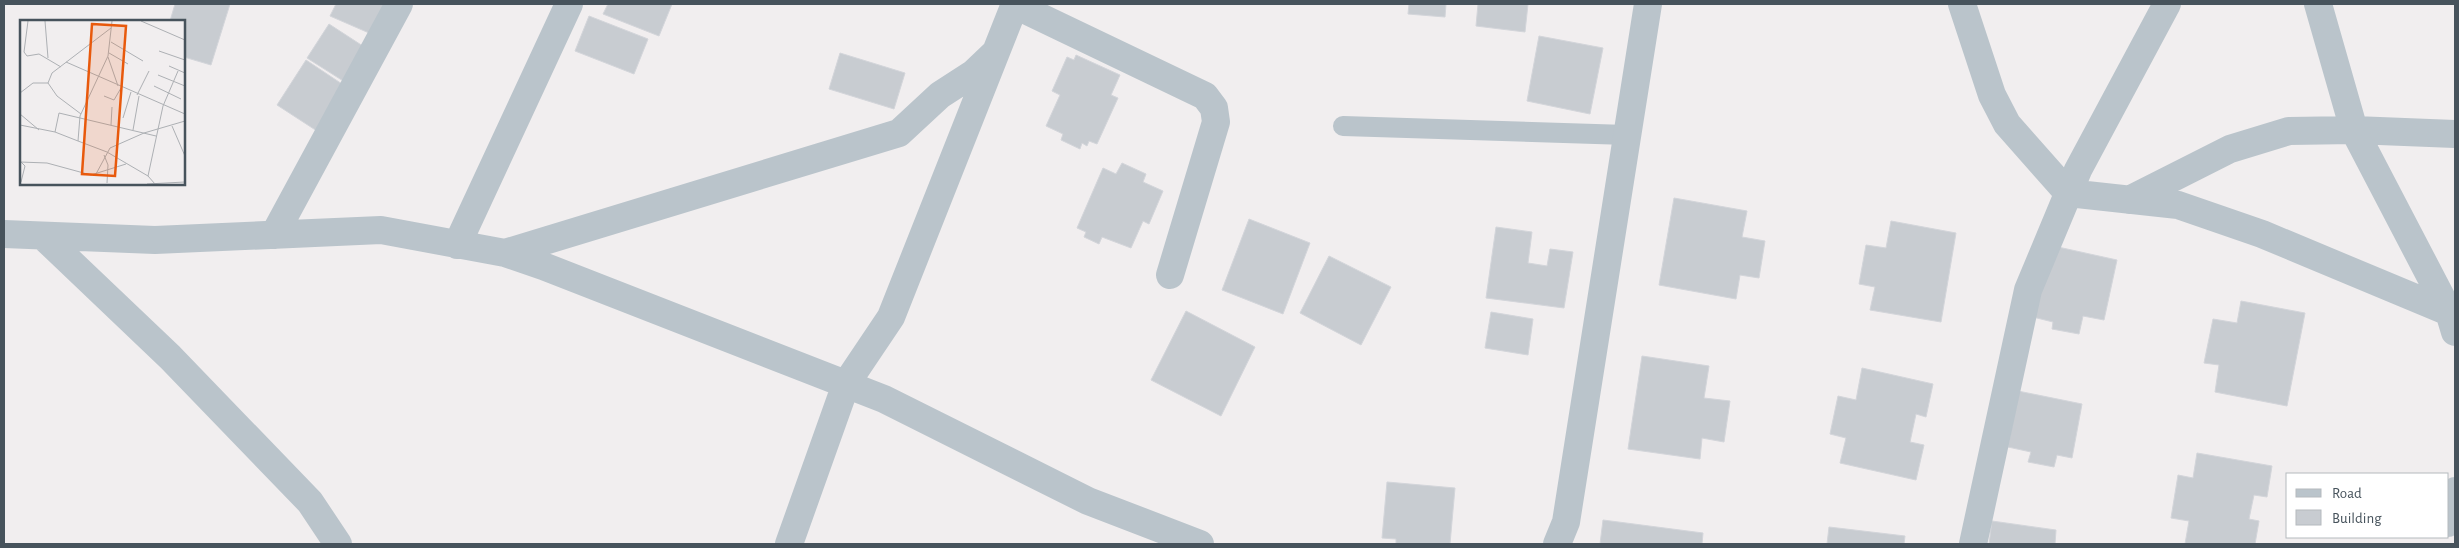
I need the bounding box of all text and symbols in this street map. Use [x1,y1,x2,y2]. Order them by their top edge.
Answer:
inset map [20,20,185,185]
legend [2286,473,2449,538]
text: Road [2332,486,2362,501]
text: Building [2332,511,2382,526]

